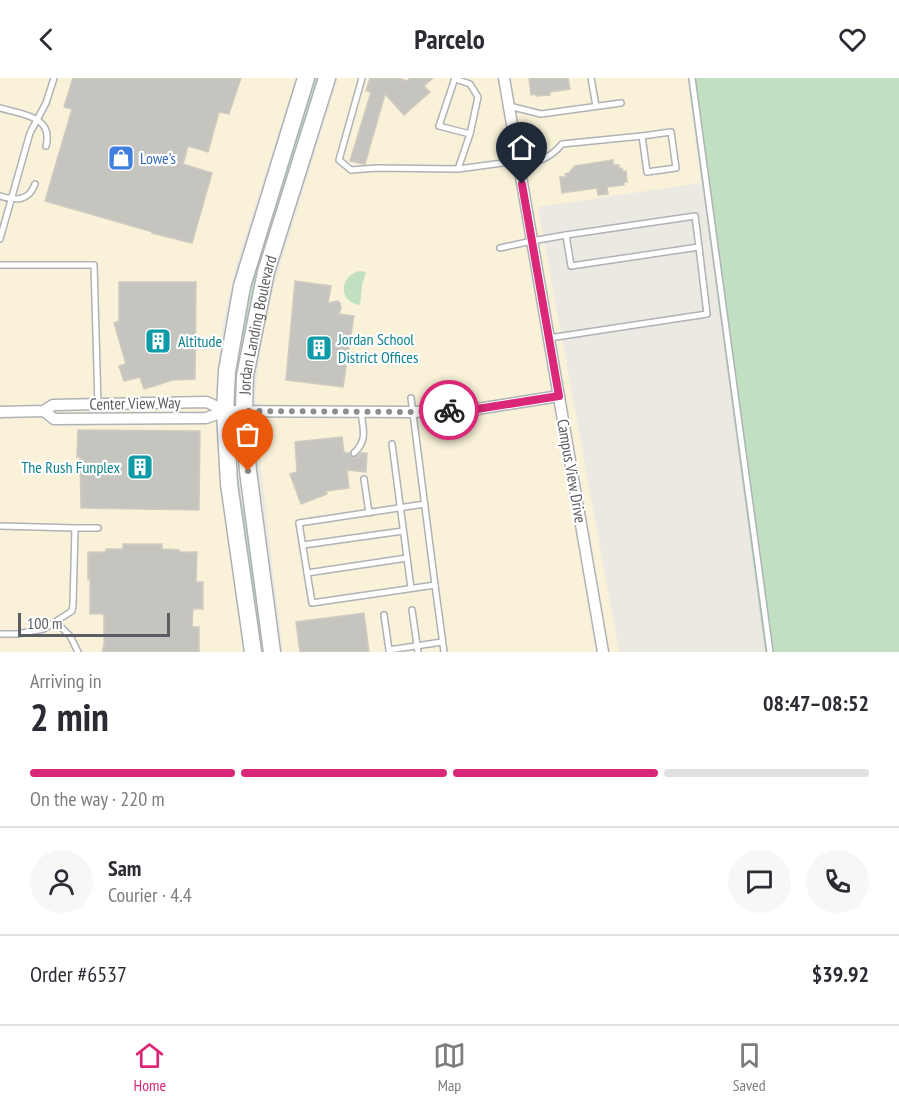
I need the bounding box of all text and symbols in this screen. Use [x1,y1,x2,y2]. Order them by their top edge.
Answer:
text: Parcelo [414,22,485,56]
icon: back [30,23,63,56]
icon: heart [836,23,869,56]
pin [496,122,547,184]
icon: home [505,131,538,164]
shop icon: Lowe's [106,143,136,173]
place label: Lowe's [140,148,176,168]
street label: Jordan Landing Boulevard [234,253,281,396]
building icon: Altitude [143,326,173,356]
place label: Jordan School District Offices [337,329,418,367]
place label: Altitude [178,331,222,351]
building icon: Jordan School District Offices [304,333,334,363]
courier [419,380,479,440]
street label: Center View Way [89,392,181,414]
icon: bike [433,394,466,427]
pin [222,409,273,471]
street label: Campus View Drive [553,417,591,525]
icon: bag [231,418,264,451]
building icon: The Rush Funplex [125,452,155,482]
place label: The Rush Funplex [21,457,120,477]
scale bar [18,610,170,638]
text: 100 m [27,613,62,633]
text: Arriving in [30,668,102,694]
text: 08:47–08:52 [763,689,869,717]
text: 2 min [30,691,109,742]
text: On the way · 220 m [30,786,165,812]
button: person [30,850,93,913]
button: chat [728,850,791,913]
button: phone [806,850,869,913]
text: Sam [108,854,141,882]
text: Courier · 4.4 [108,882,192,908]
text: Order #6537 [30,960,127,988]
text: $39.92 [812,960,869,988]
tab: Home [133,1039,166,1095]
tab: Map [433,1039,466,1095]
tab: Saved [733,1039,766,1095]

